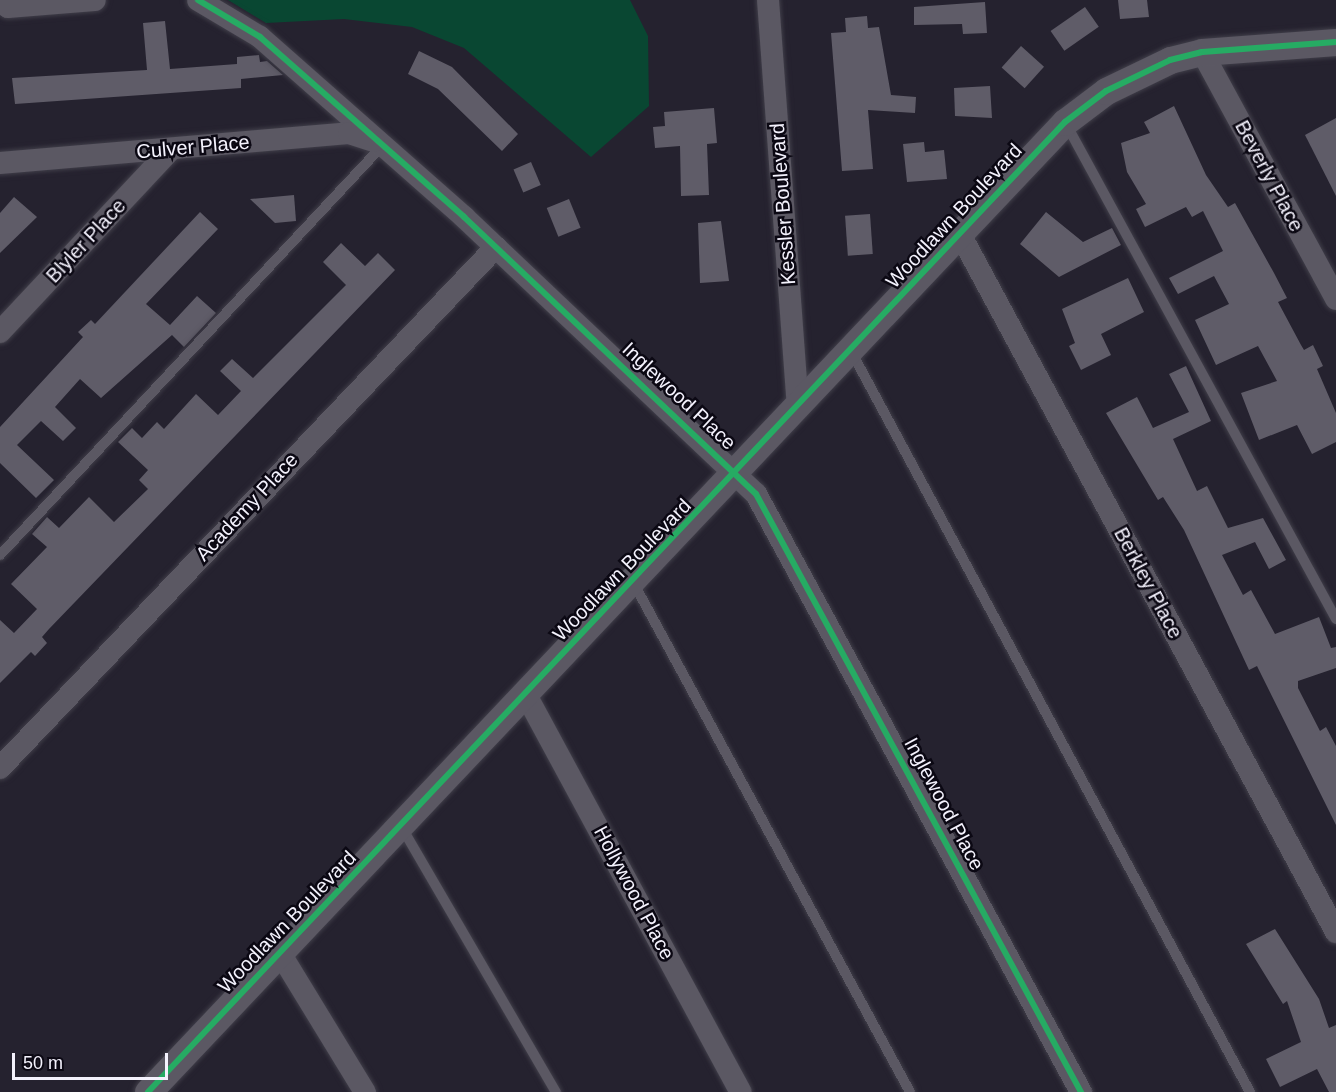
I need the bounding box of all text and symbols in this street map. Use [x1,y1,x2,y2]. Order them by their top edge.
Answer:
street label: Beverly Place [1230,116,1308,236]
street label: Kessler Boulevard [765,122,801,286]
street label: Culver Place [135,130,251,164]
street label: Woodlawn Boulevard [881,139,1027,293]
street label: Blyler Place [41,194,131,288]
street label: Inglewood Place [617,337,741,455]
street label: Academy Place [191,448,303,566]
street label: Woodlawn Boulevard [548,494,696,646]
street label: Berkley Place [1109,523,1187,643]
street label: Inglewood Place [899,734,989,874]
street label: Hollywood Place [589,822,679,964]
street label: Woodlawn Boulevard [213,846,361,998]
scale bar [15,1041,171,1079]
text: 50 m [23,1053,63,1073]

